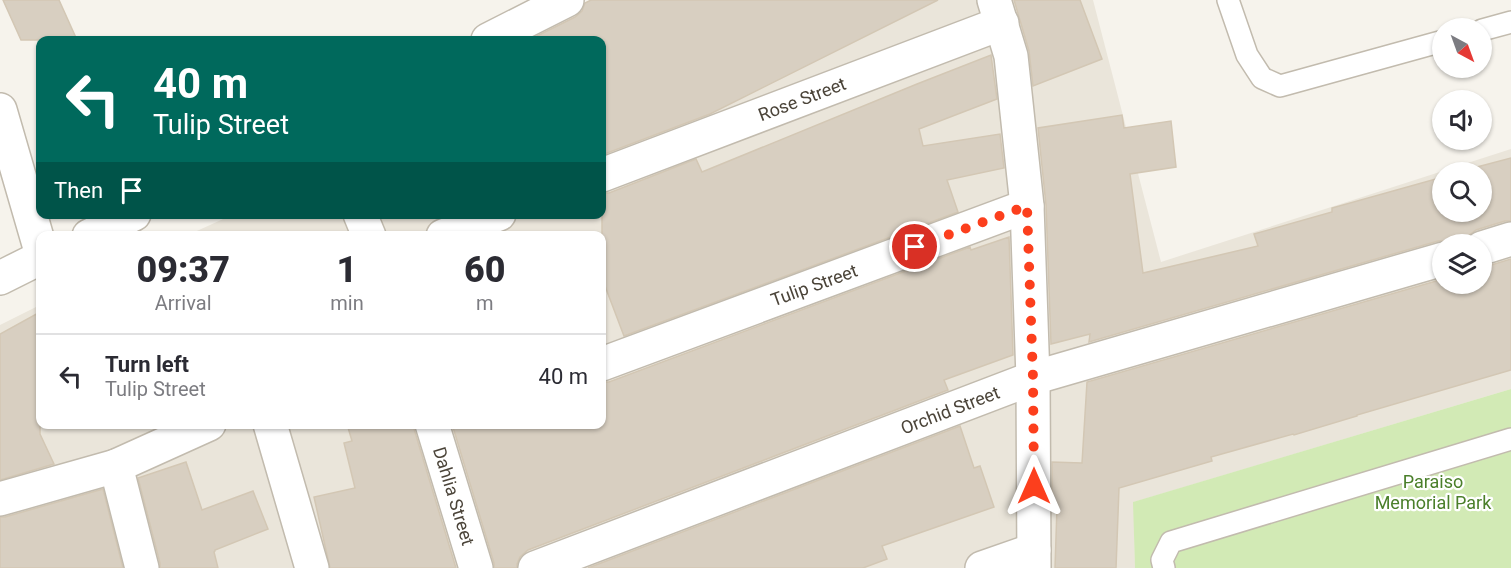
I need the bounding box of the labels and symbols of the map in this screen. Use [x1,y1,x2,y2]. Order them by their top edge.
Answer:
north arrow [1432,18,1492,78]
street label: Rose Street [755,73,849,125]
pin [889,221,940,272]
street label: Tulip Street [768,260,860,310]
street label: Orchid Street [898,381,1002,438]
street label: Dahlia Street [429,444,479,548]
position arrow [1002,454,1066,518]
park label: Paraiso Memorial Park [1375,471,1492,513]

